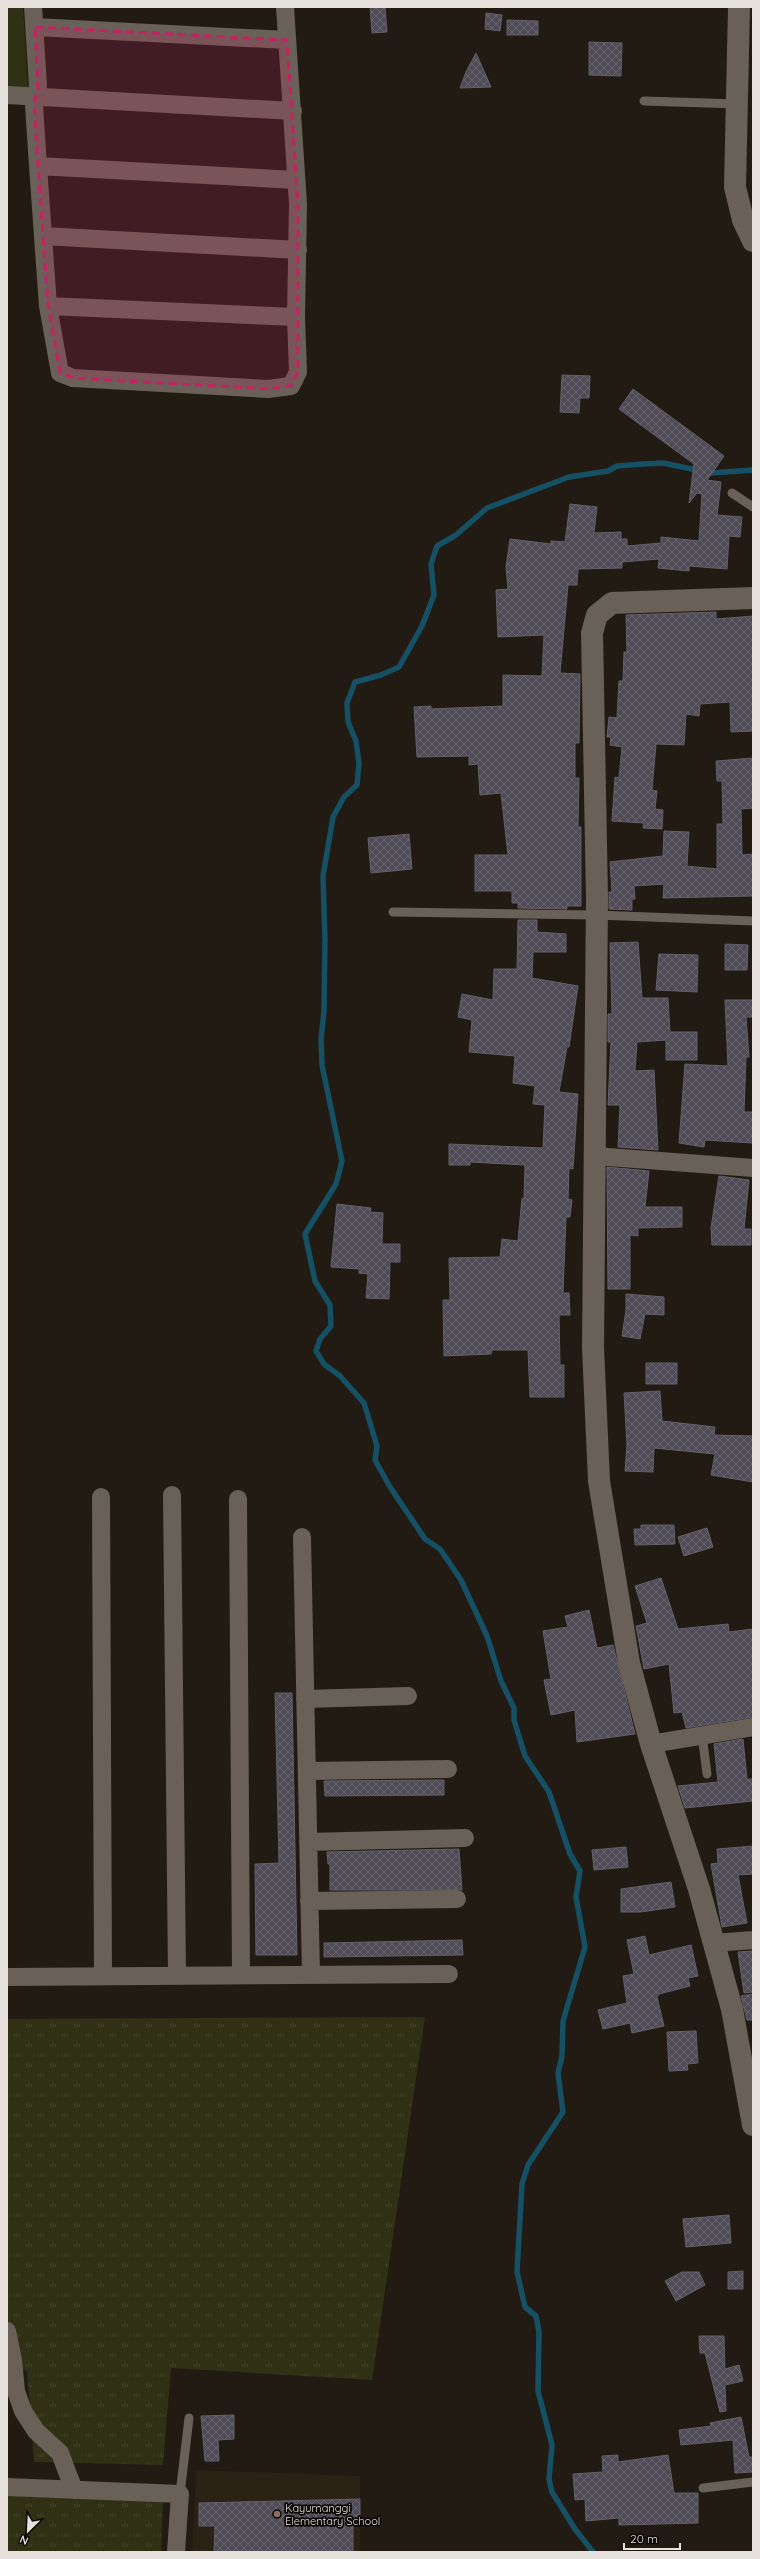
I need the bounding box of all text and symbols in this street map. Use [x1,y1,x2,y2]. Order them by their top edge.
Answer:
place label: Kayumanggi Elementary School [285,2501,380,2528]
marker: Kayumanggi Elementary School [272,2509,282,2519]
north arrow [8,2511,48,2551]
scale bar [624,2525,680,2551]
text: 20 m [630,2531,658,2546]
text: N [17,2532,30,2548]

